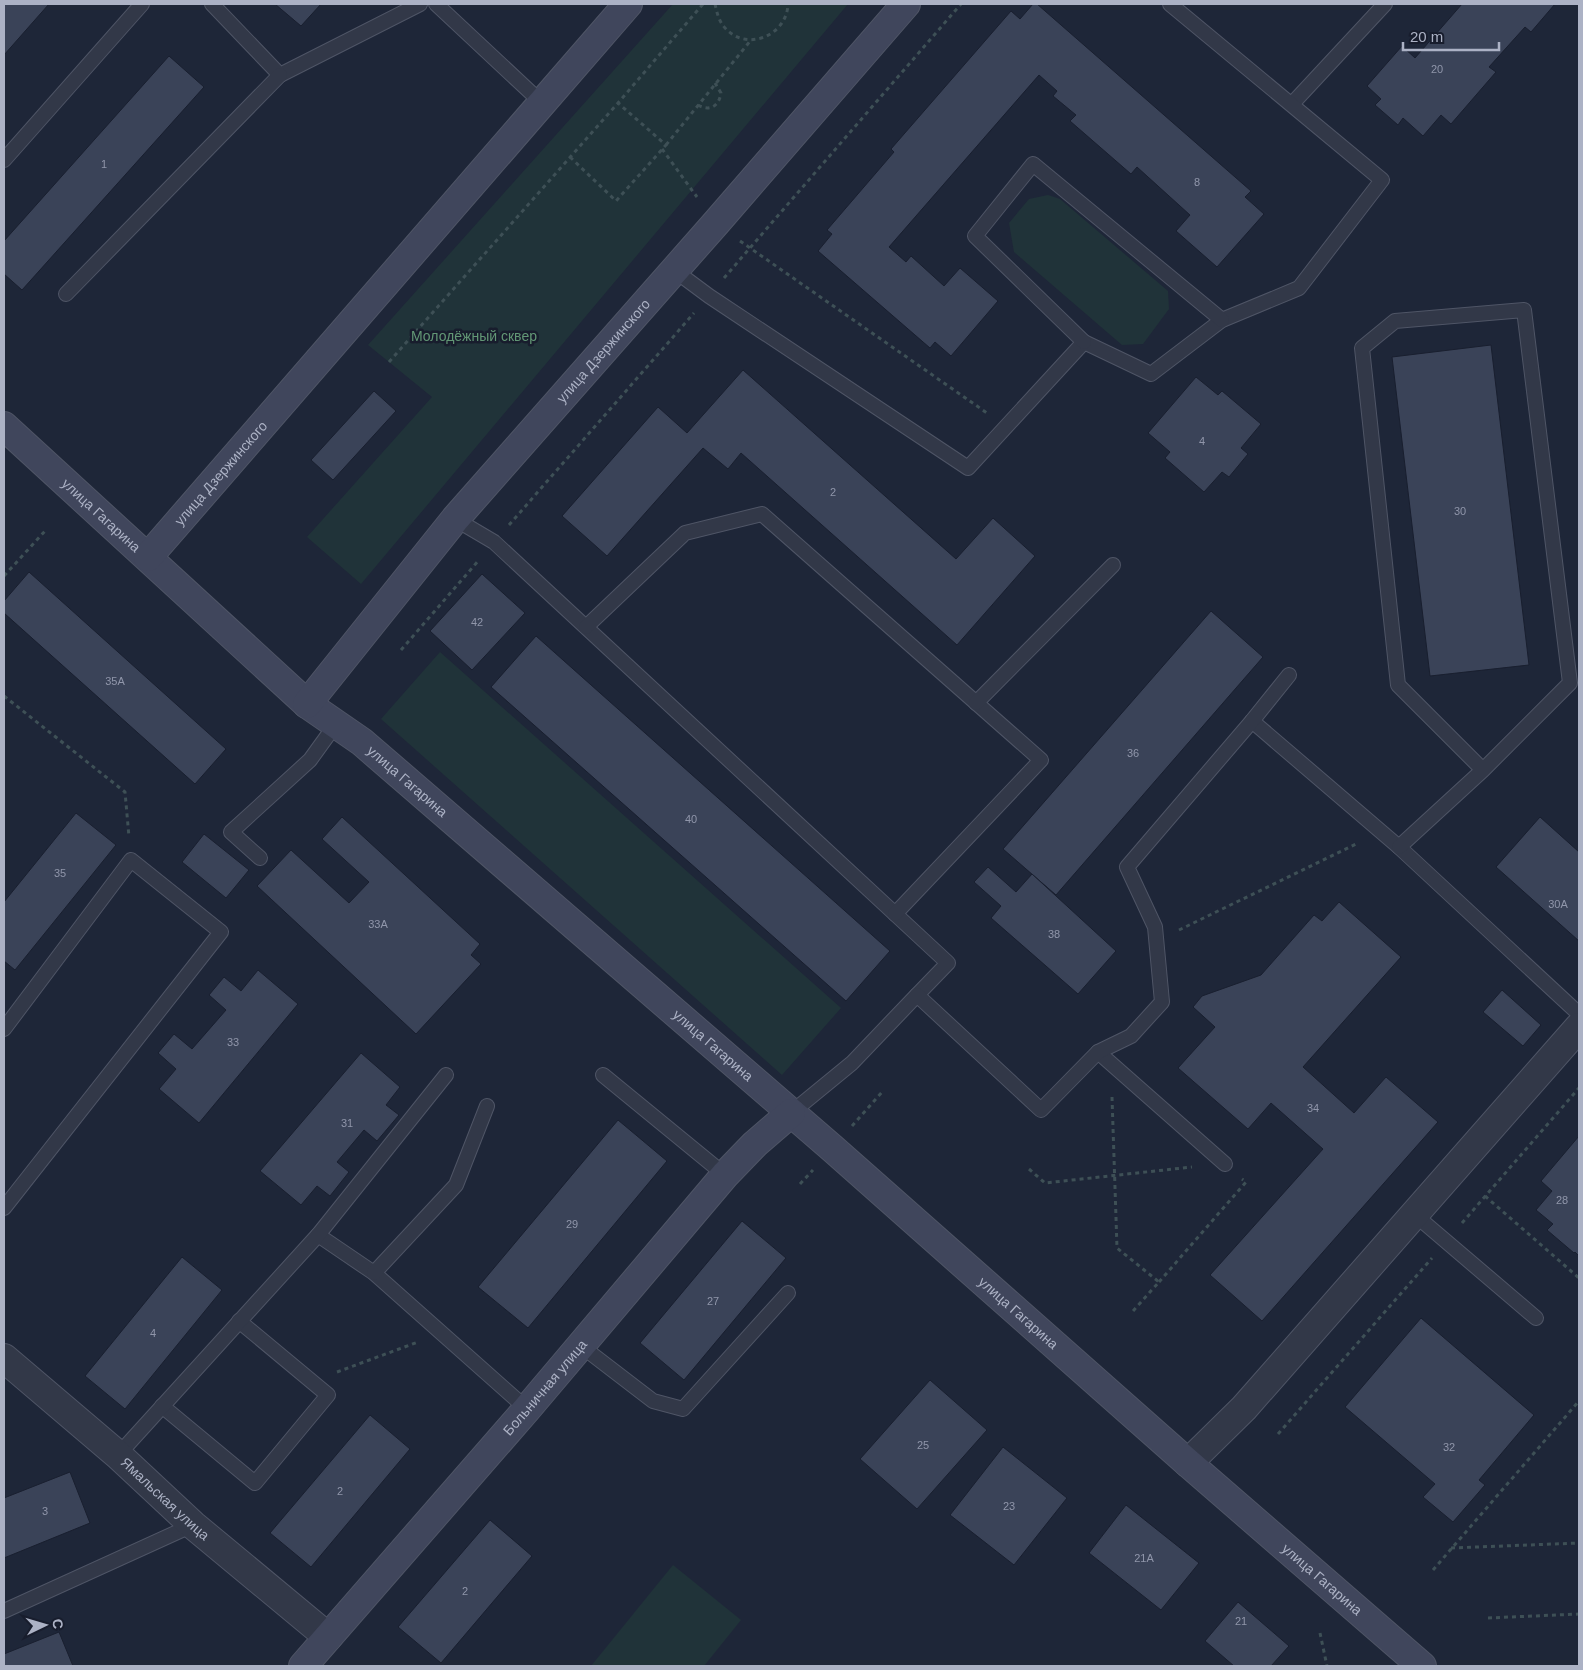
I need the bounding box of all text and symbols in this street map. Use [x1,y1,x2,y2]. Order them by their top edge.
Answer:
scale bar [1403,20,1499,52]
text: 20 m [1410,28,1443,45]
house number: 20 [1431,63,1443,75]
house number: 1 [101,158,107,170]
house number: 8 [1194,176,1200,188]
street label: улица Дзержинского [553,296,653,406]
park label: Молодёжный сквер [411,328,537,344]
street label: улица Дзержинского [171,418,270,529]
house number: 4 [1199,435,1205,447]
street label: улица Гагарина [59,475,144,555]
house number: 2 [830,486,836,498]
house number: 30 [1454,505,1466,517]
house number: 42 [471,616,483,628]
house number: 35А [105,675,125,687]
street label: улица Гагарина [364,742,451,820]
house number: 36 [1127,747,1139,759]
house number: 40 [685,813,697,825]
house number: 35 [54,867,66,879]
house number: 30А [1548,898,1568,910]
house number: 33А [368,918,388,930]
house number: 38 [1048,928,1060,940]
street label: улица Гагарина [670,1006,757,1084]
house number: 33 [227,1036,239,1048]
house number: 34 [1307,1102,1319,1114]
house number: 31 [341,1117,353,1129]
house number: 28 [1556,1194,1568,1206]
house number: 29 [566,1218,578,1230]
street label: улица Гагарина [975,1274,1062,1352]
house number: 27 [707,1295,719,1307]
house number: 4 [150,1327,156,1339]
street label: Больничная улица [500,1336,590,1439]
house number: 25 [917,1439,929,1451]
house number: 32 [1443,1441,1455,1453]
street label: Ямальская улица [118,1454,213,1543]
house number: 2 [337,1485,343,1497]
house number: 23 [1003,1500,1015,1512]
house number: 3 [42,1505,48,1517]
street label: улица Гагарина [1279,1540,1366,1619]
house number: 21А [1134,1552,1154,1564]
house number: 2 [462,1585,468,1597]
north arrow [20,1600,70,1650]
house number: 21 [1235,1615,1247,1627]
text: С [50,1618,66,1630]

